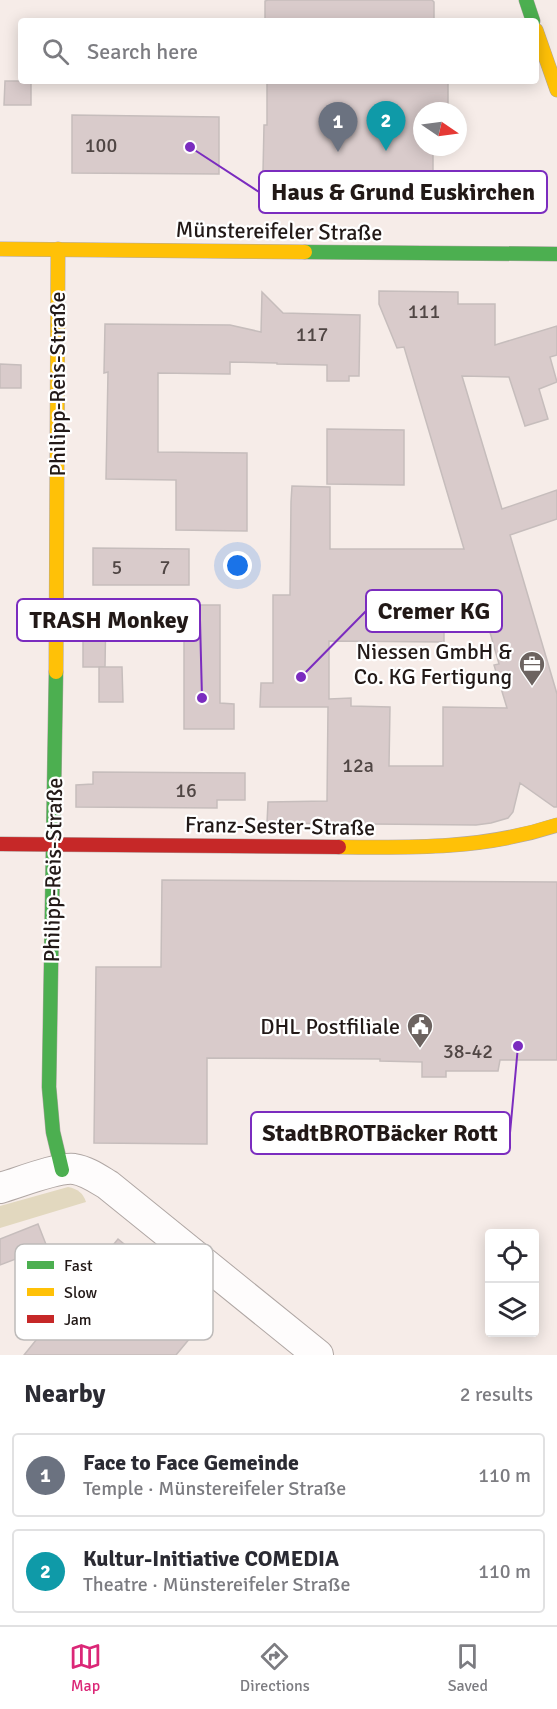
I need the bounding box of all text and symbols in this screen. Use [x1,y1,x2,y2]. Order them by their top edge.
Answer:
search box [18,18,539,84]
icon: search [39,35,72,68]
text: Search here [87,38,198,65]
pin: 1 [318,102,358,152]
pin: 2 [366,102,406,151]
north arrow [413,102,467,156]
house number: 100 [85,133,117,158]
callout: Haus & Grund Euskirchen [259,171,547,213]
text: Haus & Grund Euskirchen [271,177,535,207]
street label: Münstereifeler Straße [175,216,383,246]
street label: Philipp-Reis-Straße [44,292,71,476]
house number: 111 [408,299,440,324]
house number: 117 [296,322,328,347]
your location [223,551,252,580]
house number: 5 [112,555,122,580]
house number: 7 [160,555,170,580]
callout: Cremer KG [366,590,502,632]
text: Cremer KG [378,596,490,626]
callout: TRASH Monkey [17,599,200,641]
text: TRASH Monkey [30,605,189,635]
place label: Niessen GmbH & Co. KG Fertigung [354,638,512,690]
office icon: Niessen GmbH & Co. KG Fertigung [517,649,547,687]
house number: 12a [342,753,374,778]
street label: Philipp-Reis-Straße [38,777,68,963]
house number: 16 [175,778,197,803]
street label: Franz-Sester-Straße [185,811,375,841]
public building icon: DHL Postfiliale [405,1011,435,1049]
place label: DHL Postfiliale [260,1013,400,1040]
house number: 38-42 [443,1039,493,1064]
callout: StadtBROTBäcker Rott [251,1112,510,1154]
text: StadtBROTBäcker Rott [262,1118,498,1148]
map controls [485,1229,539,1337]
button: locate [485,1229,539,1283]
legend [15,1244,213,1340]
text: Fast [64,1256,93,1276]
text: Slow [64,1283,98,1303]
button: layers [485,1283,539,1337]
text: Jam [64,1310,92,1330]
text: Nearby [24,1378,105,1410]
text: 2 results [460,1382,533,1407]
text: Face to Face Gemeinde [83,1449,299,1476]
text: 1 [40,1463,51,1488]
text: 110 m [478,1463,531,1488]
text: Temple · Münstereifeler Straße [83,1476,346,1501]
text: Kultur-Initiative COMEDIA [83,1545,339,1572]
text: 2 [40,1559,51,1584]
text: 110 m [478,1559,531,1584]
text: Theatre · Münstereifeler Straße [83,1572,350,1597]
tab: Map [69,1640,102,1696]
tab: Directions [240,1640,310,1696]
tab: Saved [448,1640,488,1696]

